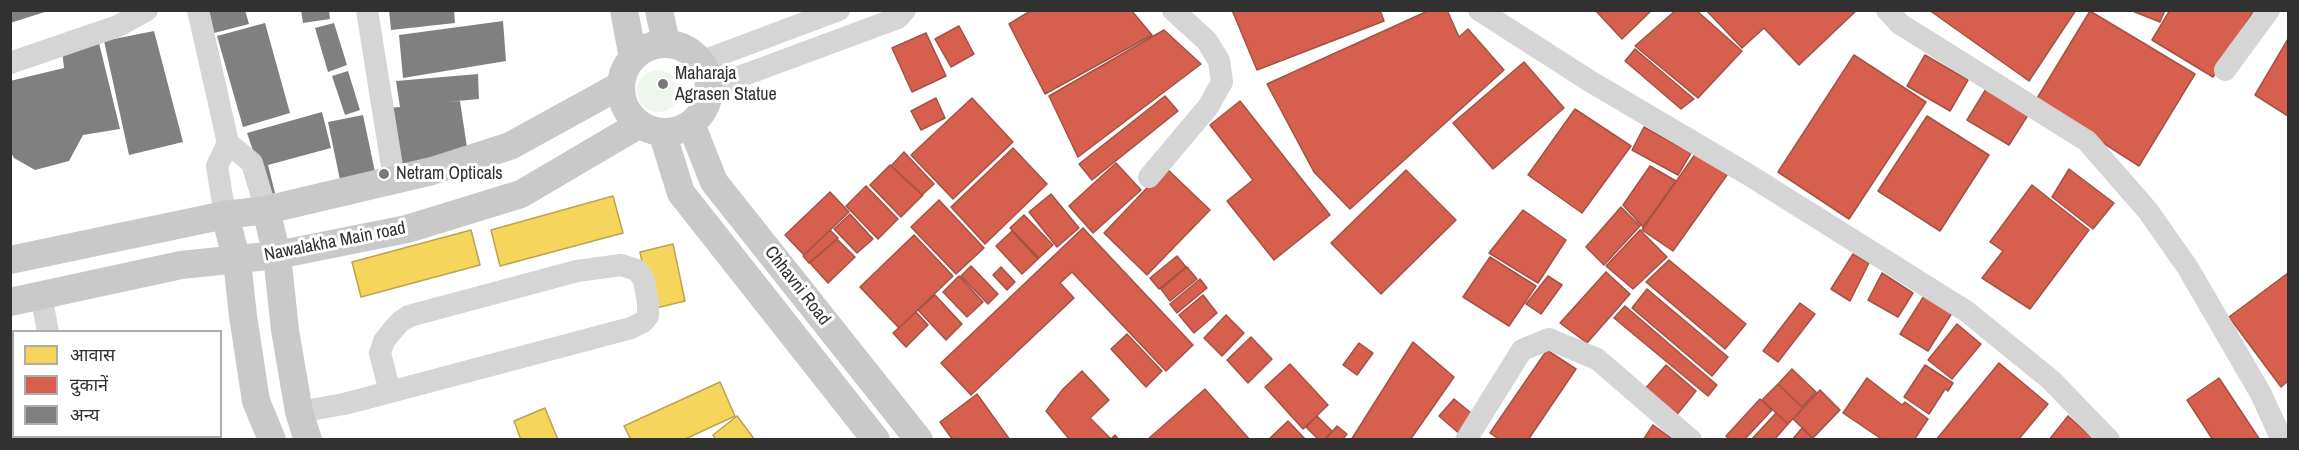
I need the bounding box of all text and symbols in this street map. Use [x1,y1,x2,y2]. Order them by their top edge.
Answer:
place label: Maharaja Agrasen Statue [675,63,777,106]
marker: Maharaja Agrasen Statue [656,77,670,91]
place label: Netram Opticals [396,163,503,185]
marker: Netram Opticals [377,167,391,181]
street label: Nawalakha Main road [262,218,408,266]
street label: Chhavni Road [759,242,835,330]
legend [12,330,222,438]
text: आवास [70,342,115,367]
text: दुकानें [70,372,108,397]
text: अन्य [70,402,100,427]

